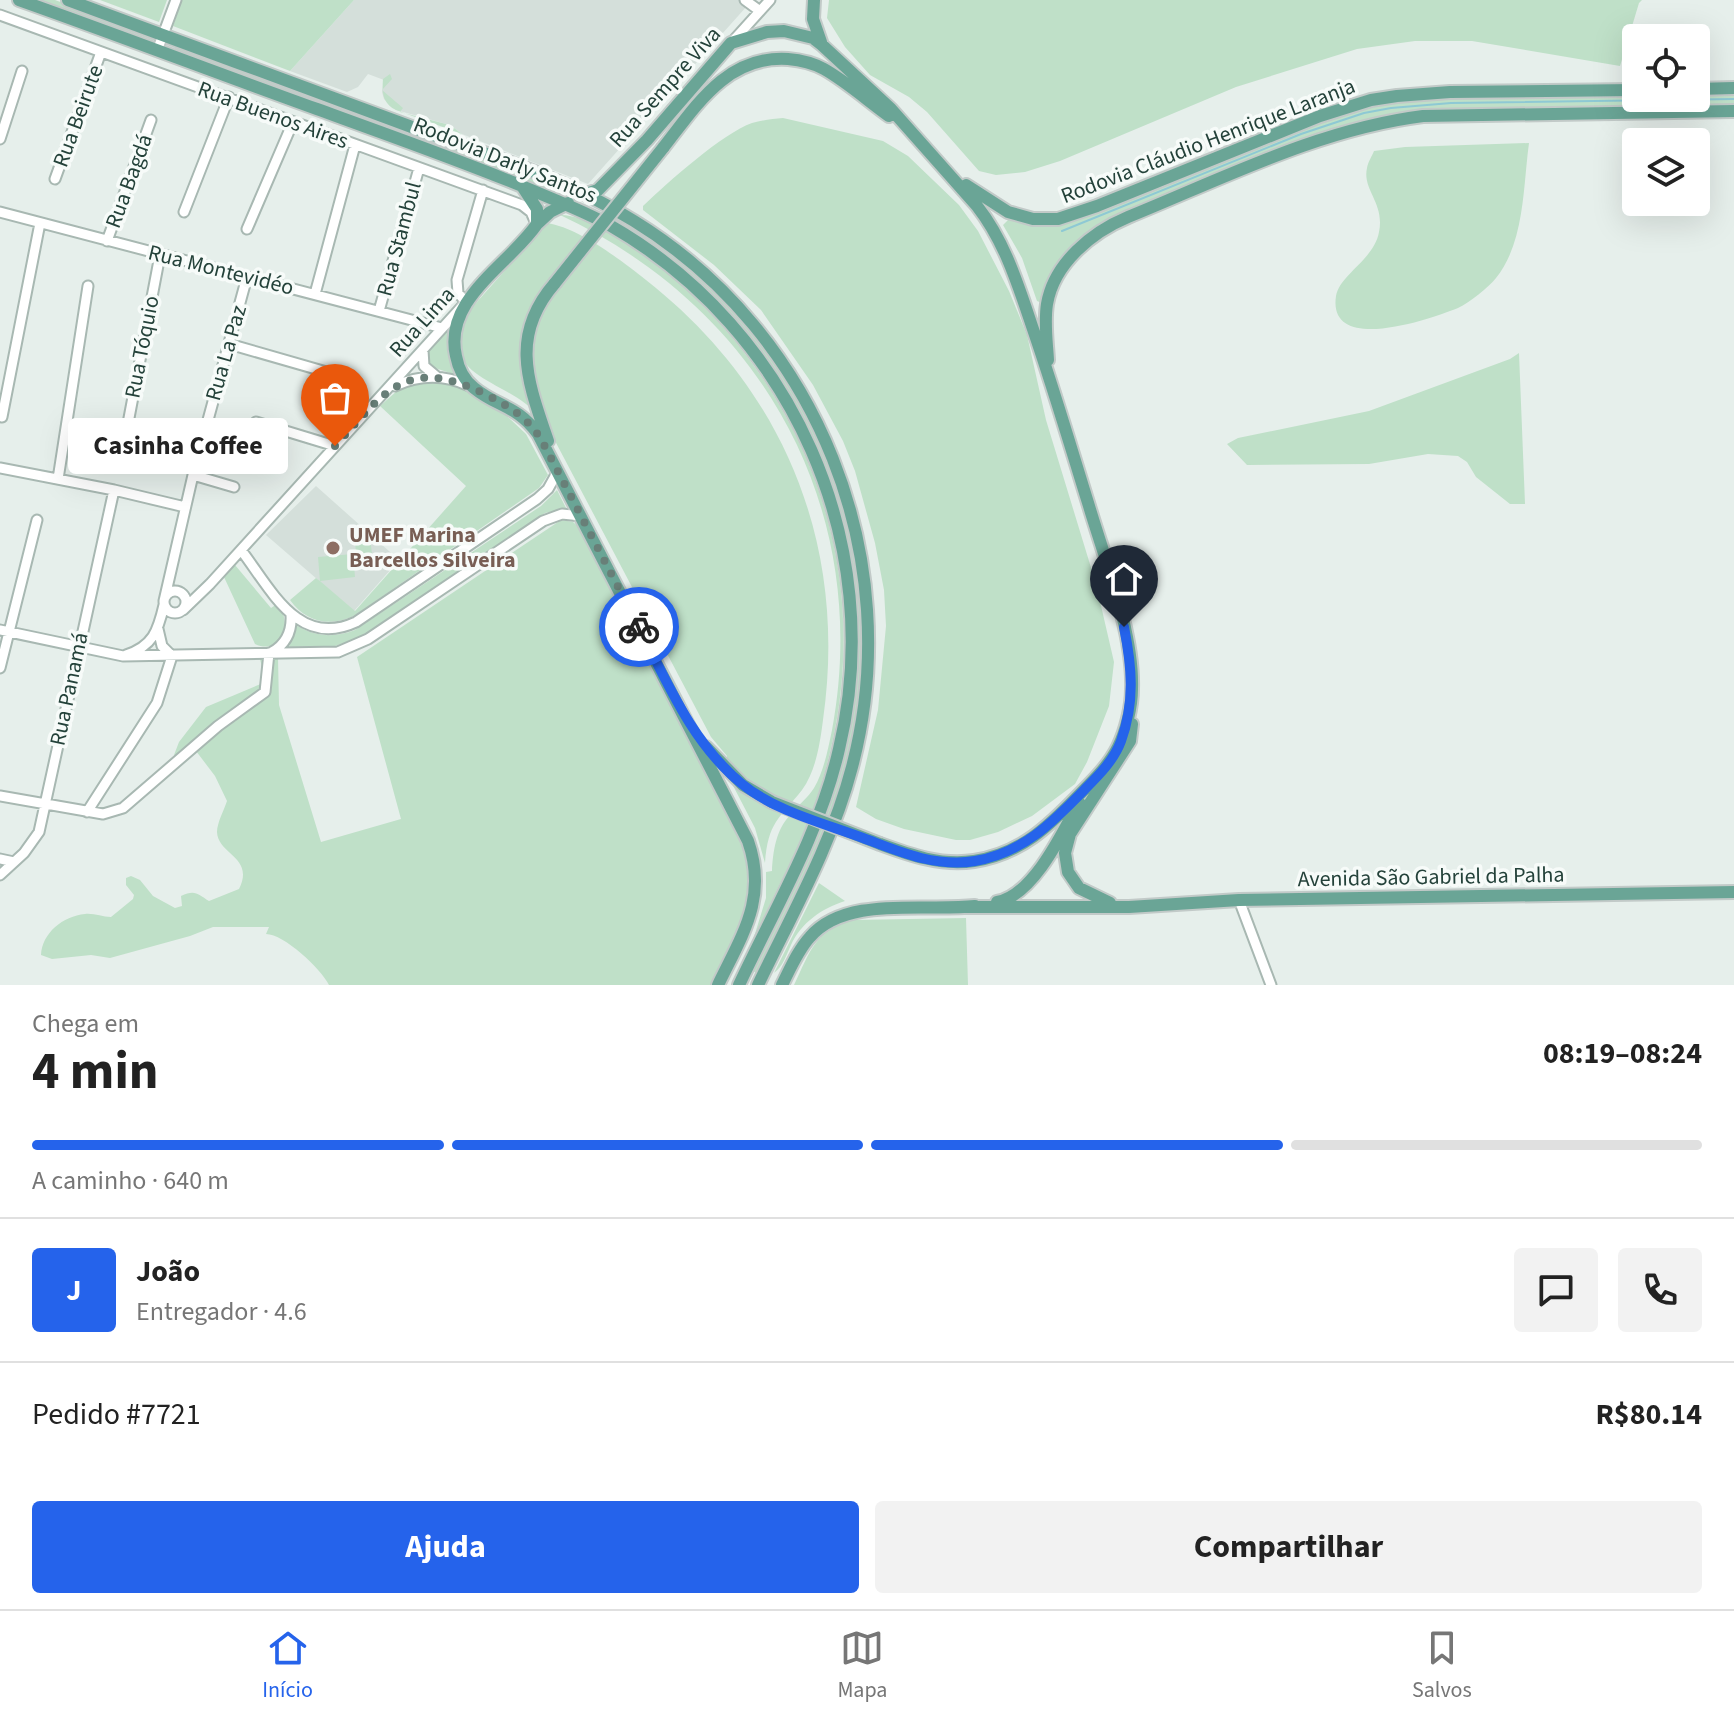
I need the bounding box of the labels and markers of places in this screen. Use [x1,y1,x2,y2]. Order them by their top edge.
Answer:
pin [301,364,369,446]
callout: Casinha Coffee [67,418,287,474]
place label: UMEF Marina Barcellos Silveira [349,519,515,576]
marker: UMEF Marina Barcellos Silveira [324,539,342,557]
pin [1090,545,1158,627]

